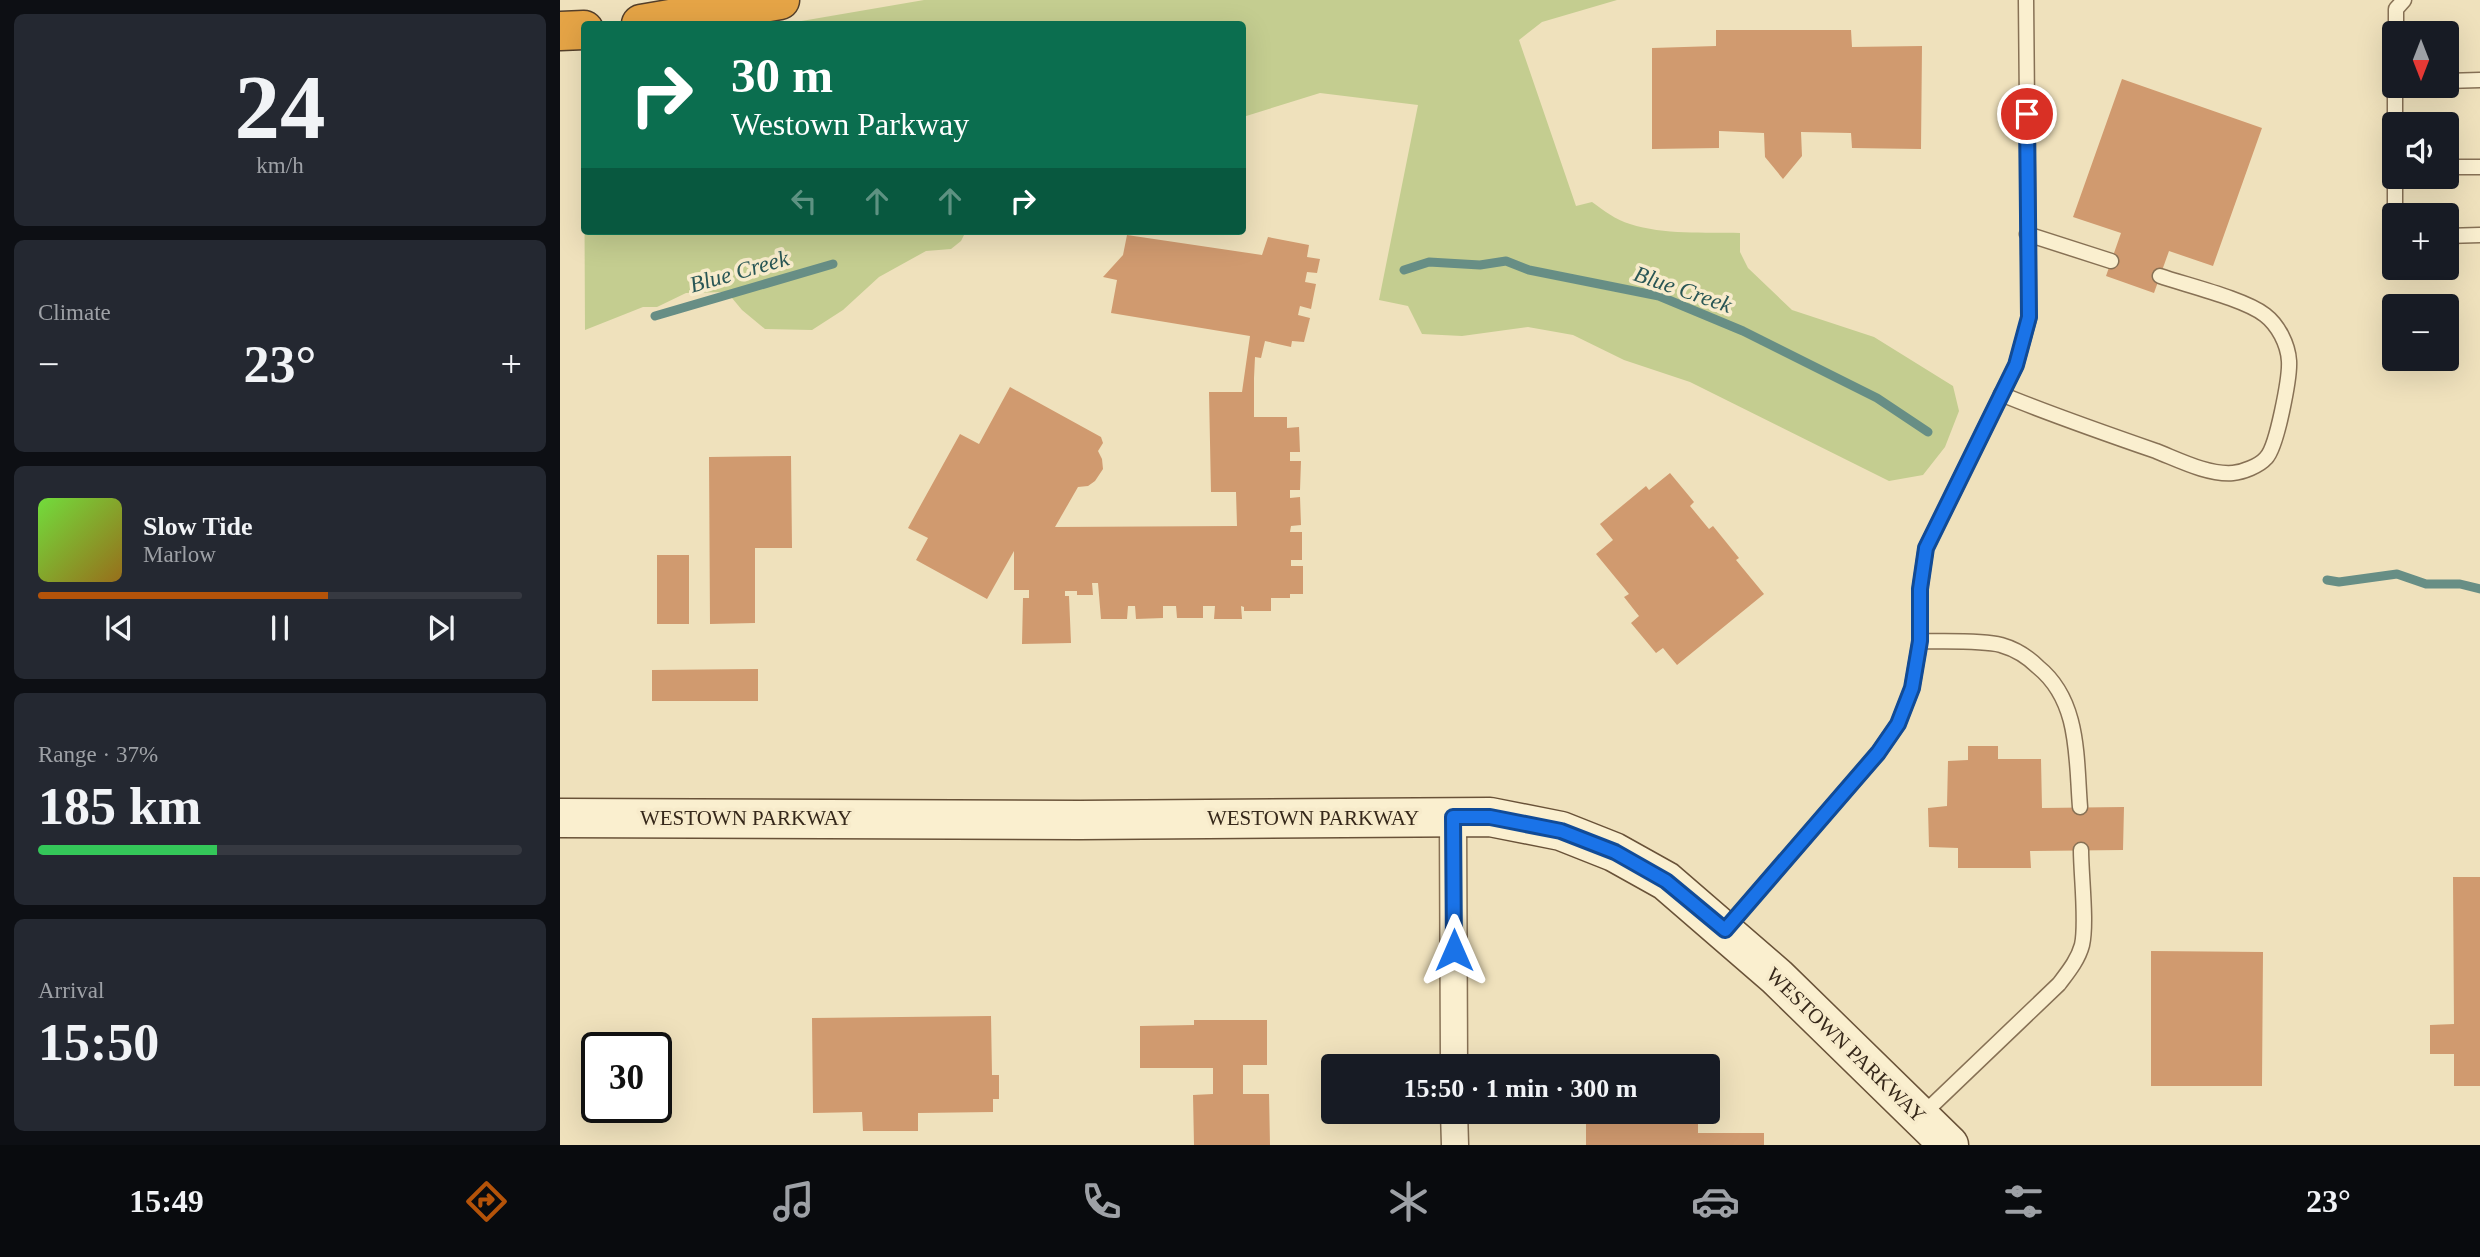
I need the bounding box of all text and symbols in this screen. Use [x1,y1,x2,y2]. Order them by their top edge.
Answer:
north arrow [2382,21,2459,98]
map controls [2382,21,2459,371]
text: 30 m [731,48,833,103]
icon: right [616,49,707,140]
text: 24 [235,57,326,158]
pin [1997,84,2057,144]
icon: arrive [2008,95,2046,133]
text: Westown Parkway [731,106,969,142]
button: sound [2382,112,2459,189]
text: km/h [256,153,304,178]
icon: left [785,182,823,220]
icon: ahead [858,182,896,220]
icon: ahead [931,182,969,220]
icon: right [1004,182,1042,220]
button: + [2382,203,2459,280]
water label: Blue Creek [687,245,792,298]
water label: Blue Creek [1631,261,1736,318]
button: − [2382,294,2459,371]
text: Climate [38,300,111,325]
text: 23° [244,336,316,393]
text: − [38,343,59,385]
text: + [501,343,522,385]
text: Slow Tide [143,512,253,541]
text: Marlow [143,542,216,567]
icon: previous [100,609,138,647]
icon: pause [261,609,299,647]
icon: next [422,609,460,647]
text: Range · 37% [38,742,158,767]
text: 185 km [38,778,201,835]
street label: WESTOWN PARKWAY [640,806,852,830]
street label: WESTOWN PARKWAY [1207,806,1419,830]
position arrow [1417,913,1491,987]
street label: WESTOWN PARKWAY [1761,963,1931,1127]
text: Arrival [38,978,104,1003]
text: 15:50 [38,1014,159,1071]
speed limit sign: 30 [581,1032,672,1123]
text: 15:50 · 1 min · 300 m [1404,1074,1638,1103]
icon: directions [462,1177,511,1226]
icon: music [769,1177,818,1226]
icon: phone [1077,1177,1126,1226]
icon: climate [1384,1177,1433,1226]
icon: car [1691,1177,1740,1226]
icon: filters [1999,1177,2048,1226]
text: 15:49 [129,1183,204,1219]
text: 23° [2306,1183,2351,1219]

